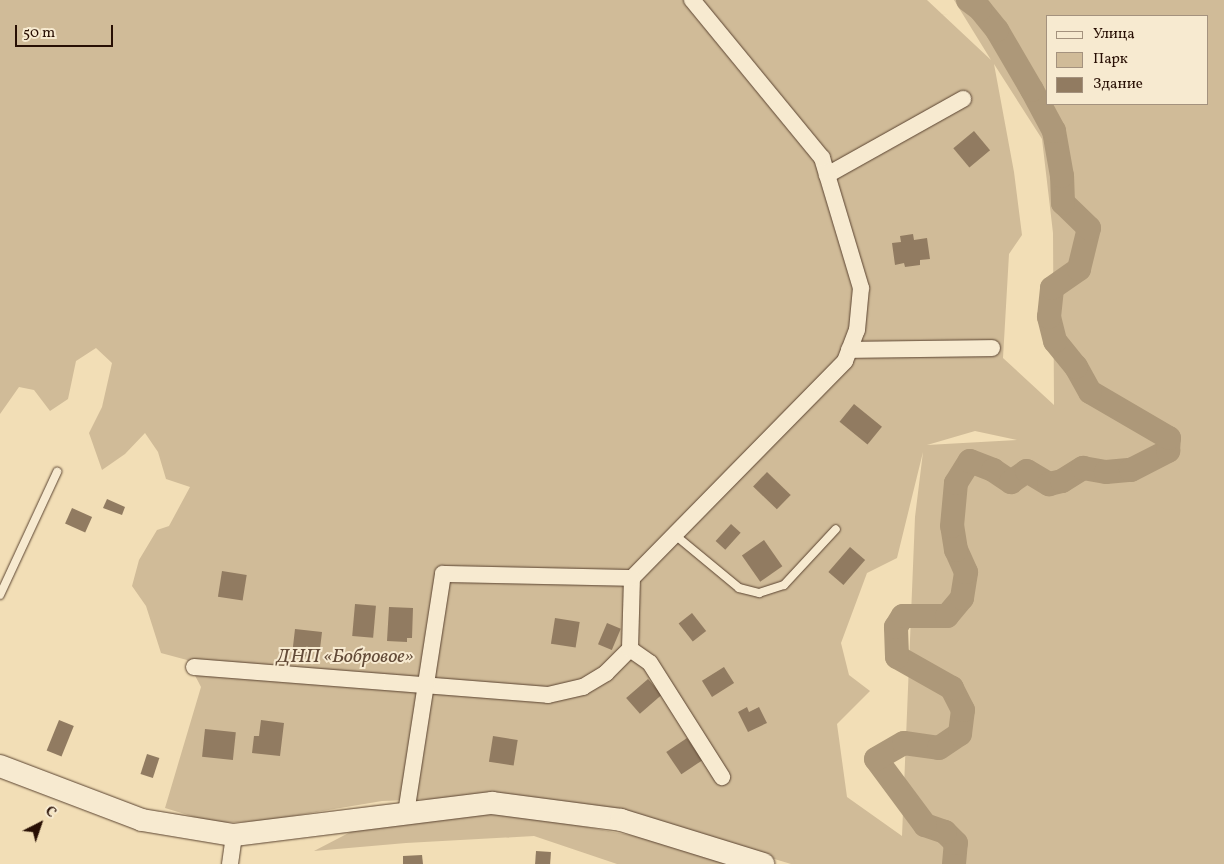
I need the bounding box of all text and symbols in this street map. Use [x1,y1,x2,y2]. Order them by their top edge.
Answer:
scale bar [18,15,115,47]
legend [1046,15,1209,105]
text: 50 m [23,23,55,44]
text: Улица [1093,24,1135,45]
text: Парк [1093,49,1128,70]
text: Здание [1093,74,1143,95]
park label: ДНП «Бобровое» [277,645,413,669]
north arrow [15,799,65,849]
text: С [41,802,60,822]

